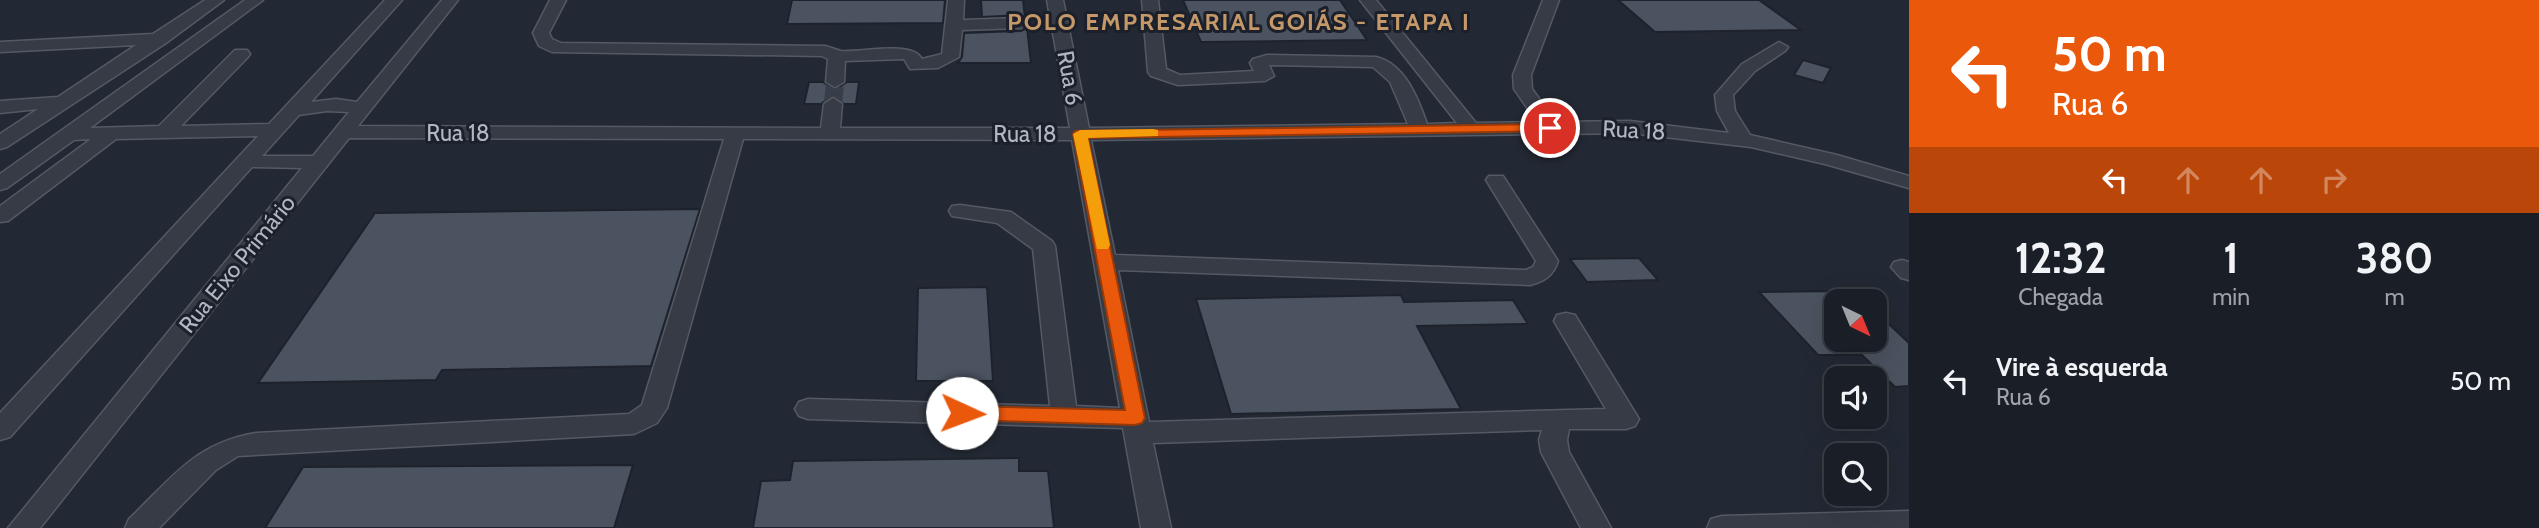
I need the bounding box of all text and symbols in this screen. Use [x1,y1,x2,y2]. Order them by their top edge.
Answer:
district label: POLO EMPRESARIAL GOIÁS - ETAPA I [1007,7,1471,36]
text: 50 m [2052,24,2167,83]
icon: left [1937,28,2028,119]
street label: Rua 6 [1051,49,1089,107]
text: Rua 6 [2052,84,2128,123]
pin [1520,98,1580,158]
icon: arrive [1531,109,1569,147]
street label: Rua 18 [1602,114,1666,146]
street label: Rua 18 [426,119,490,147]
street label: Rua 18 [993,120,1057,148]
icon: left [2096,161,2134,199]
icon: ahead [2169,161,2207,199]
icon: ahead [2242,161,2280,199]
icon: right [2315,161,2353,199]
street label: Rua Eixo Primário [173,189,301,339]
text: 12:32 [2015,232,2107,284]
text: 1 [2223,232,2239,284]
text: 380 [2356,232,2433,284]
text: Chegada [2018,283,2103,311]
text: min [2212,283,2250,311]
text: m [2384,283,2405,311]
north arrow [1824,289,1886,352]
map controls [1824,289,1887,506]
text: Vire à esquerda [1996,351,2168,383]
icon: left [1937,362,1975,400]
text: 50 m [2450,365,2511,397]
button: sound [1824,366,1887,429]
position arrow [925,376,999,450]
text: Rua 6 [1996,383,2051,411]
button: search [1824,443,1887,506]

